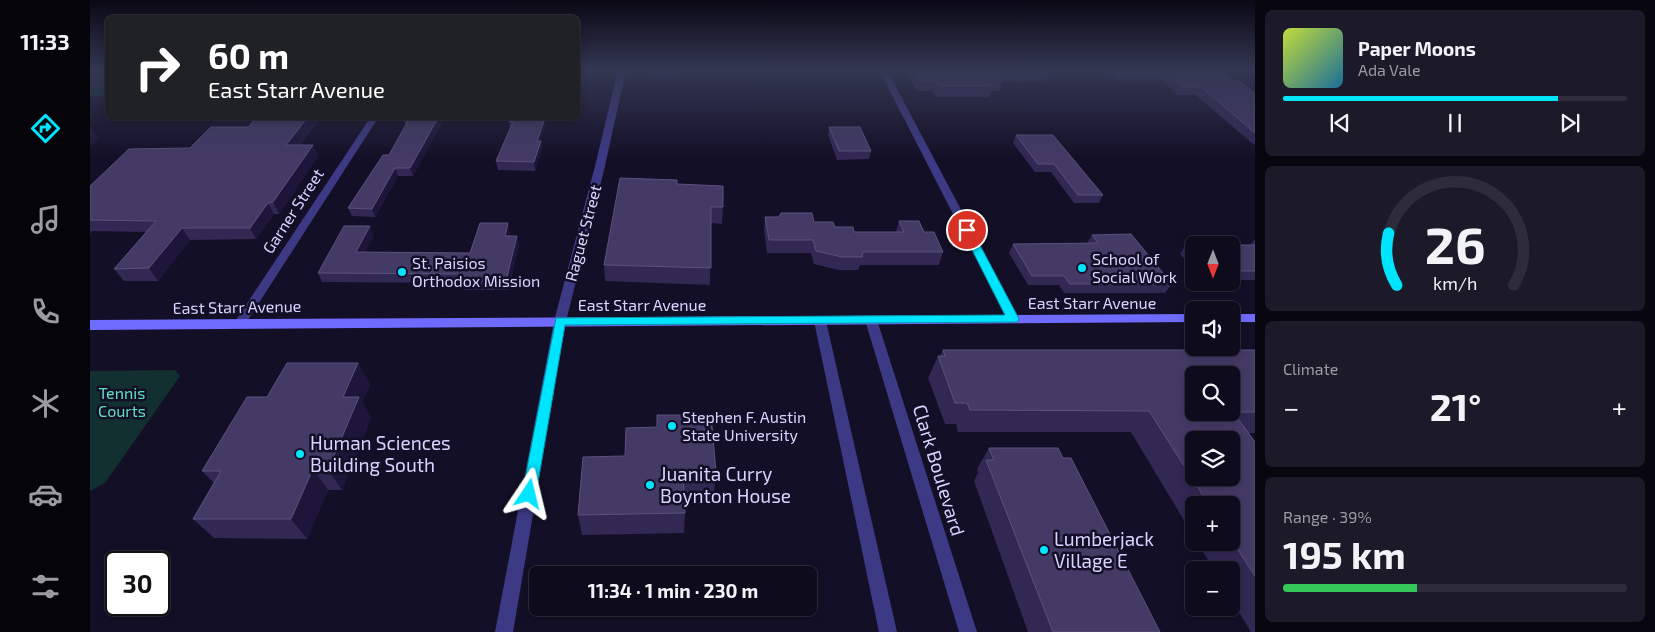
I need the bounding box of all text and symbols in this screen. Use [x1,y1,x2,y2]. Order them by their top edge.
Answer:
text: 11:33 [20,28,70,54]
text: 60 m [208,34,289,76]
icon: right [125,35,190,100]
text: Paper Moons [1358,37,1476,60]
text: Ada Vale [1358,60,1421,79]
text: East Starr Avenue [208,76,385,102]
icon: previous [1326,109,1354,137]
icon: pause [1441,109,1469,137]
icon: next [1556,109,1584,137]
icon: directions [28,111,63,146]
street label: Garner Street [258,165,327,257]
street label: Raguet Street [560,182,605,283]
icon: music [28,202,63,237]
pin [946,209,988,251]
text: 26 [1425,212,1485,274]
icon: arrive [953,216,981,244]
north arrow [1185,236,1240,291]
map controls [1185,236,1240,616]
place label: School of Social Work [1092,249,1177,286]
place label: St. Paisios Orthodox Mission [412,253,540,290]
marker: School of Social Work [1076,262,1088,274]
marker: St. Paisios Orthodox Mission [396,266,408,278]
text: km/h [1433,272,1477,294]
street label: East Starr Avenue [1028,293,1156,312]
icon: phone [28,294,63,329]
street label: East Starr Avenue [578,295,706,314]
street label: East Starr Avenue [173,296,301,317]
button: sound [1185,301,1240,356]
text: Climate [1283,359,1338,378]
button: search [1185,366,1240,421]
park label: Tennis Courts [98,383,146,420]
text: 21° [1430,383,1481,429]
icon: climate [28,386,63,421]
text: − [1283,390,1299,424]
text: + [1612,390,1627,424]
street label: Clark Boulevard [909,401,970,538]
place label: Stephen F. Austin State University [682,407,806,444]
marker: Stephen F. Austin State University [666,420,678,432]
place label: Human Sciences Building South [310,431,451,476]
button: layers [1185,431,1240,486]
marker: Human Sciences Building South [294,448,306,460]
place label: Juanita Curry Boynton House [660,462,791,507]
position arrow [502,467,554,519]
icon: car [28,477,63,512]
marker: Juanita Curry Boynton House [644,479,656,491]
button: + [1185,496,1240,551]
text: Range · 39% [1283,507,1372,526]
place label: Lumberjack Village E [1054,527,1154,572]
text: 195 km [1283,531,1406,577]
marker: Lumberjack Village E [1038,544,1050,556]
speed limit sign: 30 [105,551,170,616]
button: − [1185,561,1240,616]
icon: filters [28,569,63,604]
text: 11:34 · 1 min · 230 m [588,579,758,602]

